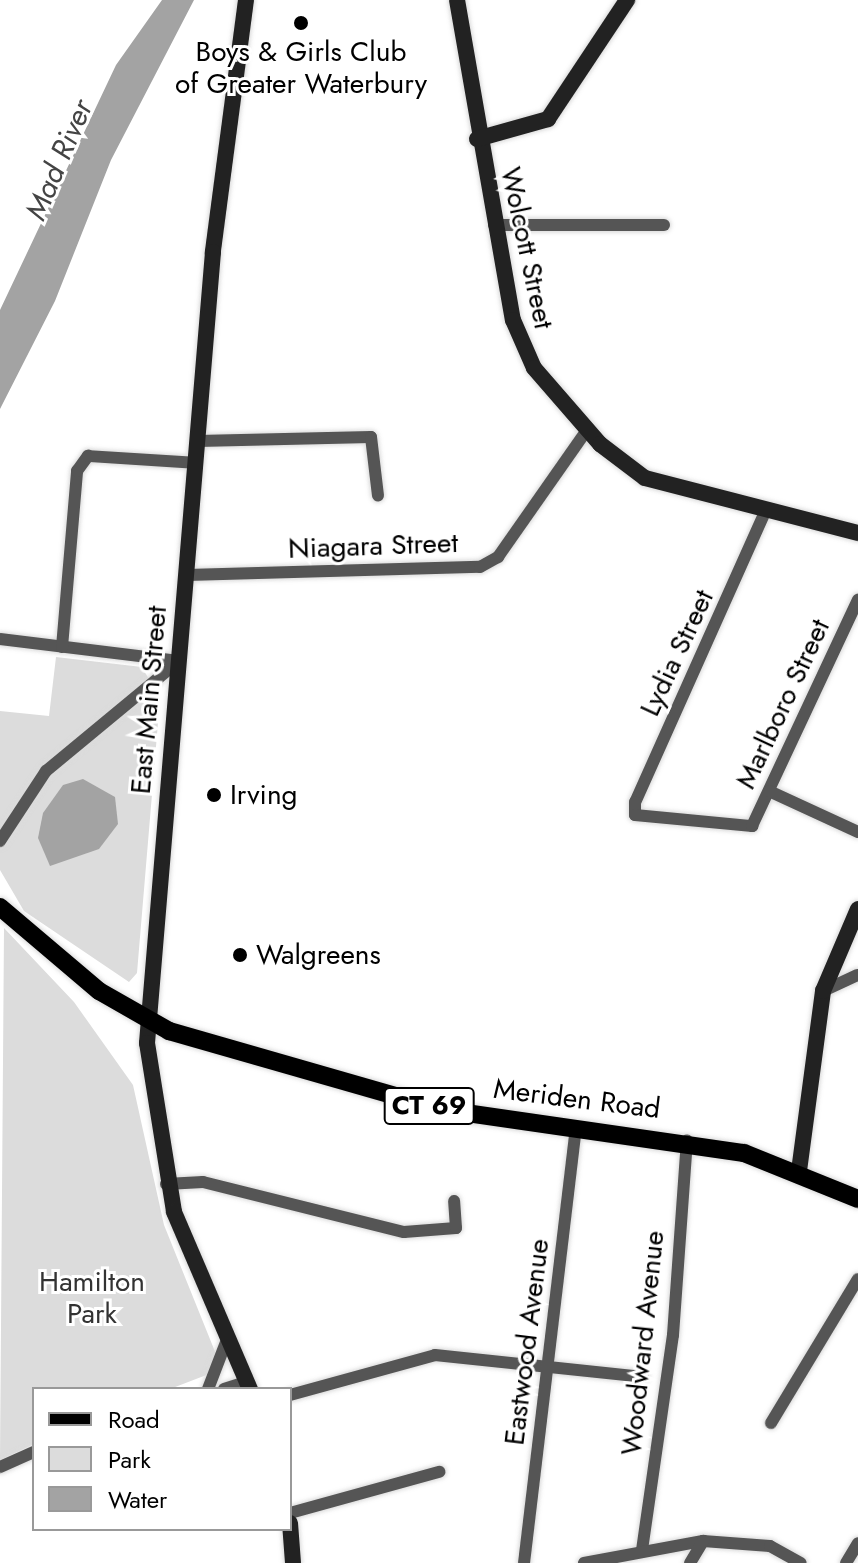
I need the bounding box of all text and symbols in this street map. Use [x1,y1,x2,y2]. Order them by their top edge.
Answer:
marker: Boys & Girls Club of Greater Waterbury [292,14,310,32]
place label: Boys & Girls Club of Greater Waterbury [175,35,427,101]
water label: Mad River [18,95,100,225]
street label: Wolcott Street [493,164,561,332]
street label: Niagara Street [287,526,459,566]
street label: Lydia Street [633,585,721,721]
street label: East Main Street [124,605,174,795]
street label: Marlboro Street [729,614,837,794]
place label: Irving [230,778,298,812]
marker: Irving [205,786,223,804]
place label: Walgreens [256,938,381,972]
marker: Walgreens [231,946,249,964]
street label: Meriden Road [492,1072,662,1126]
road number: CT 69 [383,1084,475,1128]
street label: Woodward Avenue [614,1229,672,1457]
street label: Eastwood Avenue [498,1237,556,1447]
park label: Hamilton Park [39,1265,145,1331]
legend [32,1387,292,1531]
text: Road [108,1402,160,1437]
text: Park [108,1442,151,1477]
text: Water [108,1482,167,1517]

